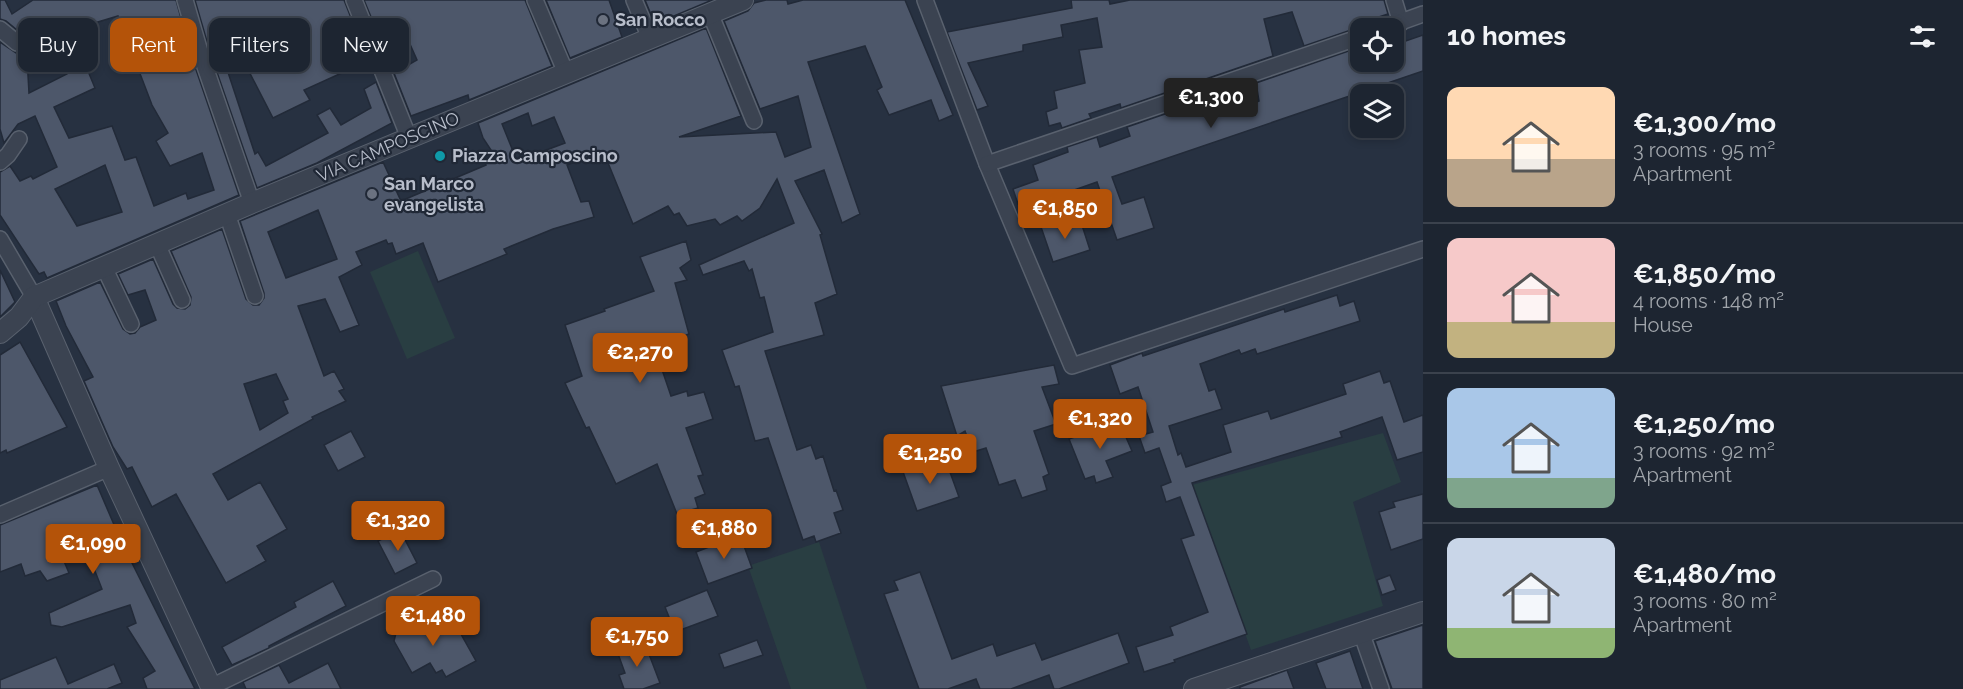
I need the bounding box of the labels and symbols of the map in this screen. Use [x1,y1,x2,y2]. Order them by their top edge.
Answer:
place label: San Rocco [615,9,705,30]
marker: San Rocco [596,13,610,27]
pin: €1,300 [1162,78,1260,129]
street label: VIA CAMPOSCINO [313,107,462,186]
place label: Piazza Camposcino [452,145,618,166]
marker: Piazza Camposcino [433,149,447,163]
place label: San Marco evangelista [384,173,484,215]
marker: San Marco evangelista [365,187,379,201]
pin: €1,850 [1016,189,1114,240]
pin: €2,270 [591,333,689,384]
pin: €1,320 [1051,399,1149,450]
pin: €1,250 [881,434,979,485]
pin: €1,320 [349,501,447,552]
pin: €1,880 [675,509,773,560]
pin: €1,090 [44,524,142,575]
pin: €1,480 [384,596,482,647]
pin: €1,750 [588,617,686,668]

